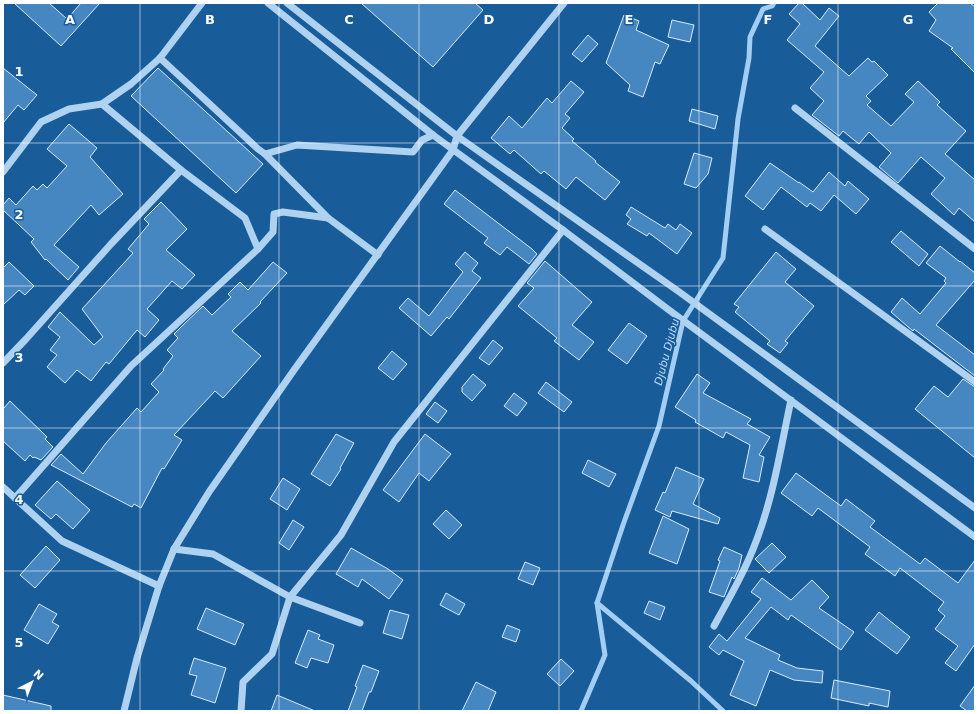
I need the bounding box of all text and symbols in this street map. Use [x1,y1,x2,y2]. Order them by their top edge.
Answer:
text: A [65,12,75,27]
text: B [205,12,215,27]
text: C [344,12,354,27]
text: D [484,12,495,27]
text: E [625,12,633,27]
text: F [764,12,772,27]
text: G [903,12,913,27]
text: 1 [14,64,24,79]
text: 2 [14,207,24,222]
water label: Djubu Djubu [652,317,682,387]
text: 3 [14,350,24,365]
text: 4 [14,492,24,507]
text: 5 [14,635,24,650]
north arrow [12,662,52,702]
text: N [31,667,46,683]

